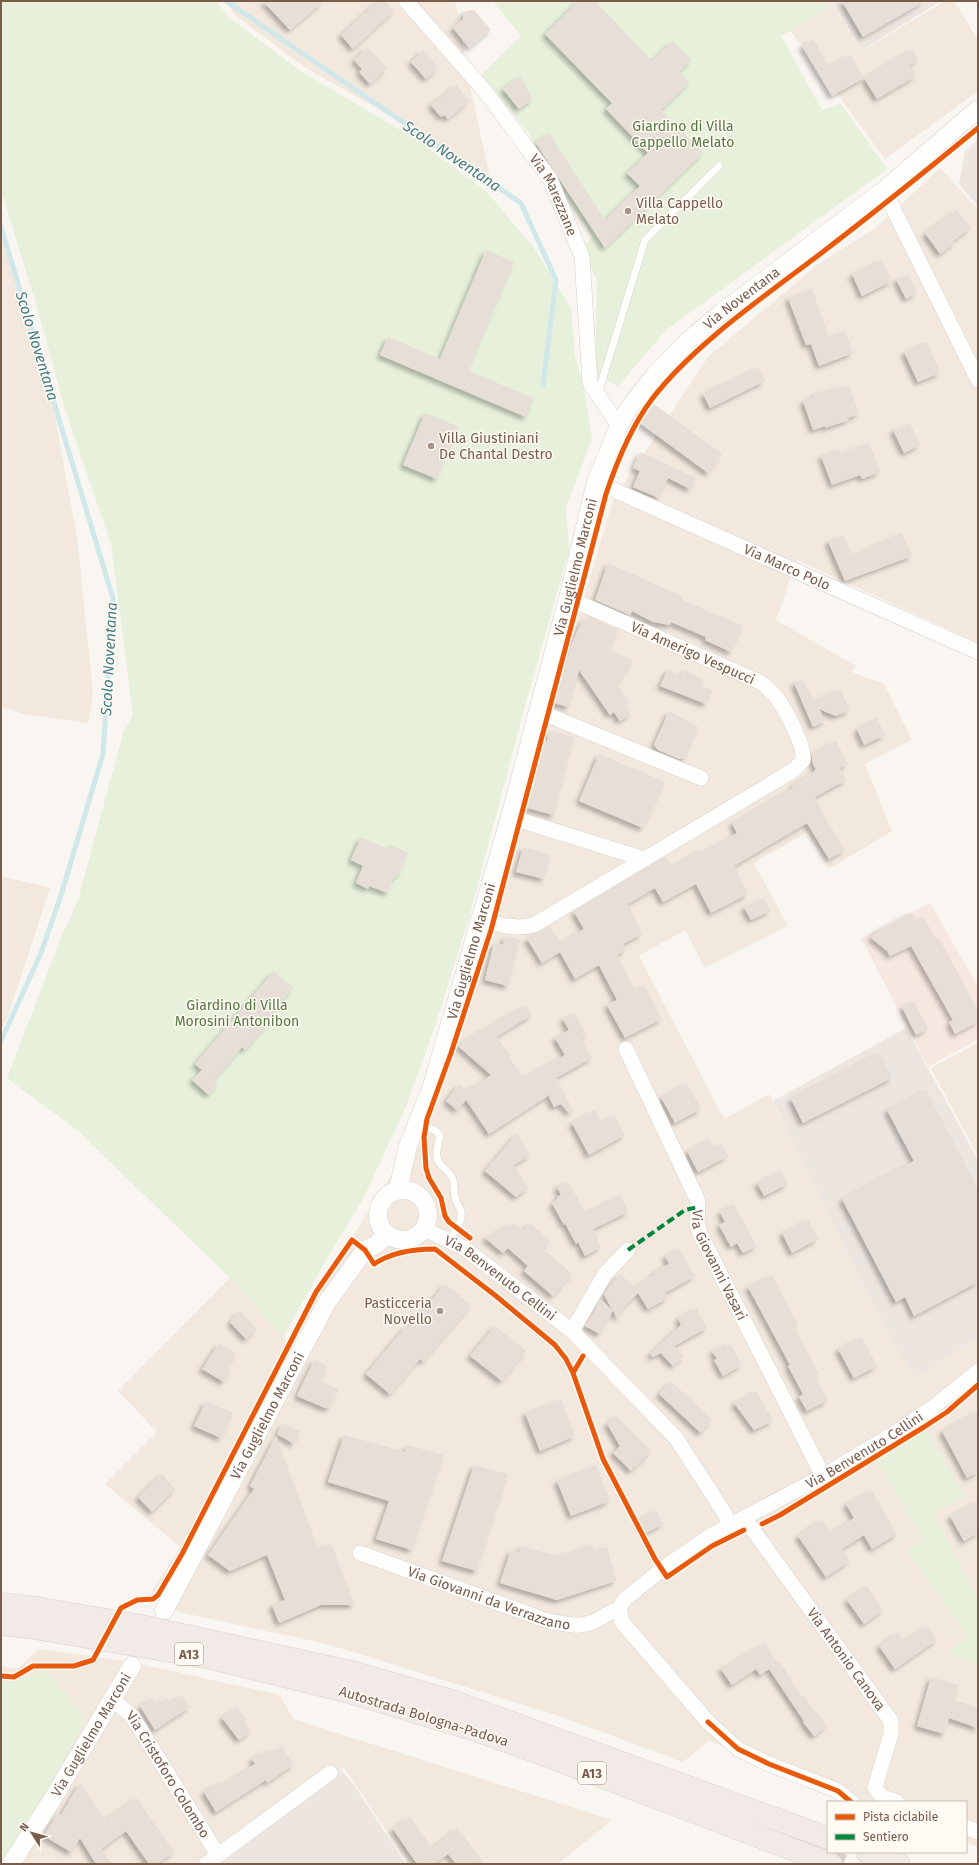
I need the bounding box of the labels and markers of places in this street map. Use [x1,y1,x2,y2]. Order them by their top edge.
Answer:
place label: Villa Cappello Melato [636,195,723,228]
marker: Villa Cappello Melato [623,206,633,216]
place label: Villa Giustiniani De Chantal Destro [439,430,553,463]
marker: Villa Giustiniani De Chantal Destro [426,441,436,451]
place label: Pasticceria Novello [364,1295,432,1328]
marker: Pasticceria Novello [435,1306,445,1316]

